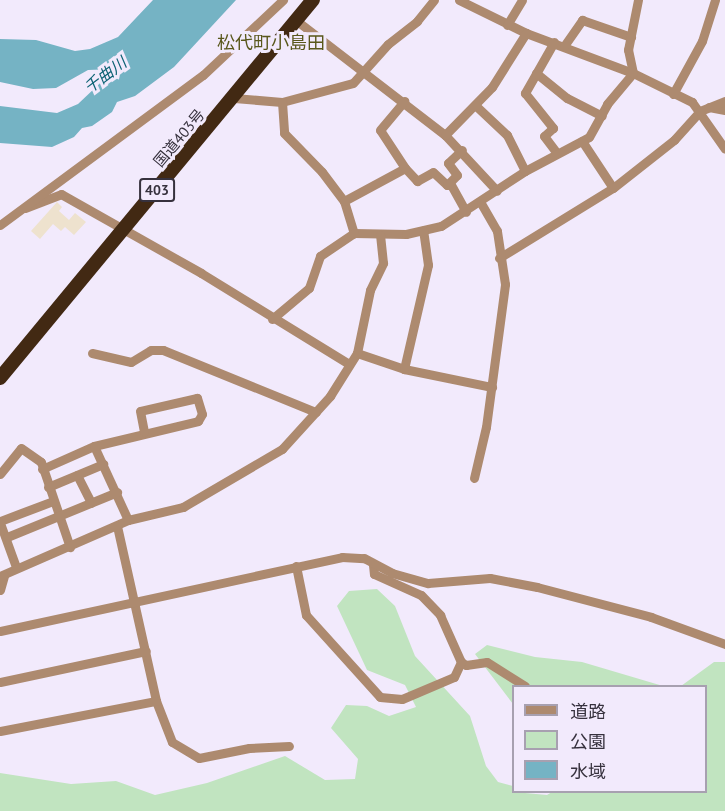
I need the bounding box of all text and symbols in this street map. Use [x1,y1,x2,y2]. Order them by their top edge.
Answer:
district label: 松代町小島田 [217,32,325,54]
water label: 千曲川 [80,53,130,97]
street label: 国道403号 [150,106,208,170]
road number: 403 [139,179,175,201]
legend [512,685,707,793]
text: 道路 [570,700,606,723]
text: 公園 [570,730,606,753]
text: 水域 [570,760,606,783]

